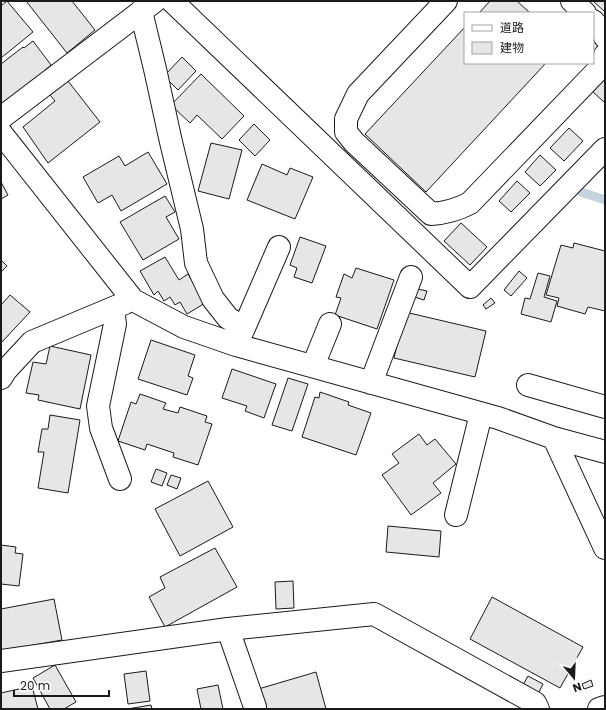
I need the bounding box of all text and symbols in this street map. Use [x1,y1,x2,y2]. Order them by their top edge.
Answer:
legend [464,12,594,64]
text: 道路 [500,19,524,36]
text: 建物 [500,39,524,56]
north arrow [554,658,594,698]
scale bar [14,672,109,698]
text: 20 m [20,677,50,694]
text: N [571,679,584,696]

